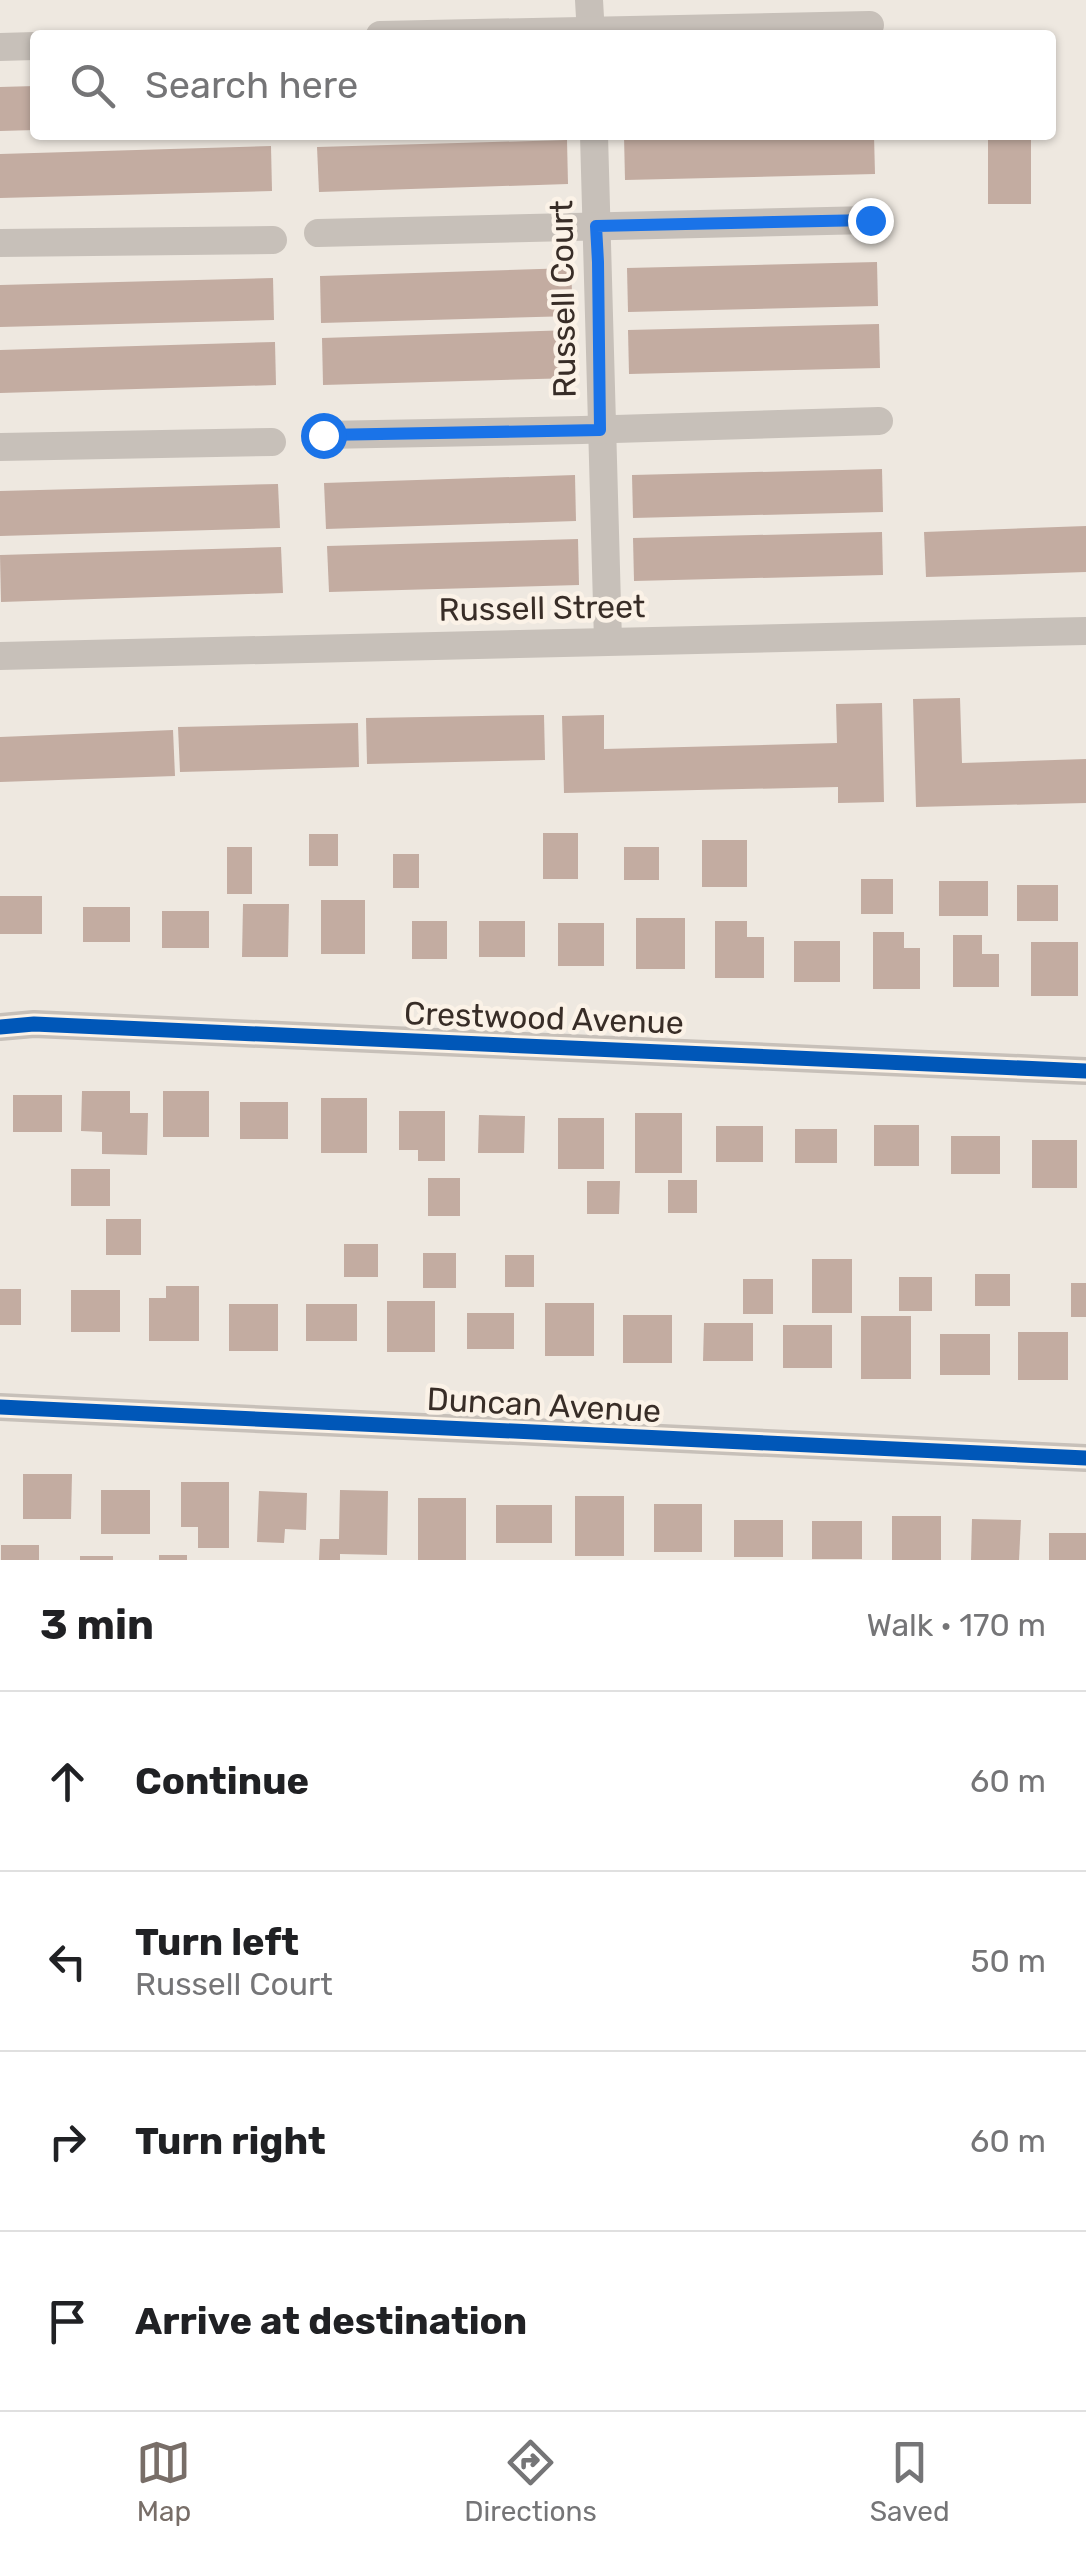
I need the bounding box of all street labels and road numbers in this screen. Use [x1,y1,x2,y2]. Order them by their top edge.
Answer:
street label: Russell Court [542,200,584,398]
street label: Russell Street [438,587,646,629]
street label: Crestwood Avenue [403,994,685,1042]
street label: Duncan Avenue [426,1380,662,1430]

